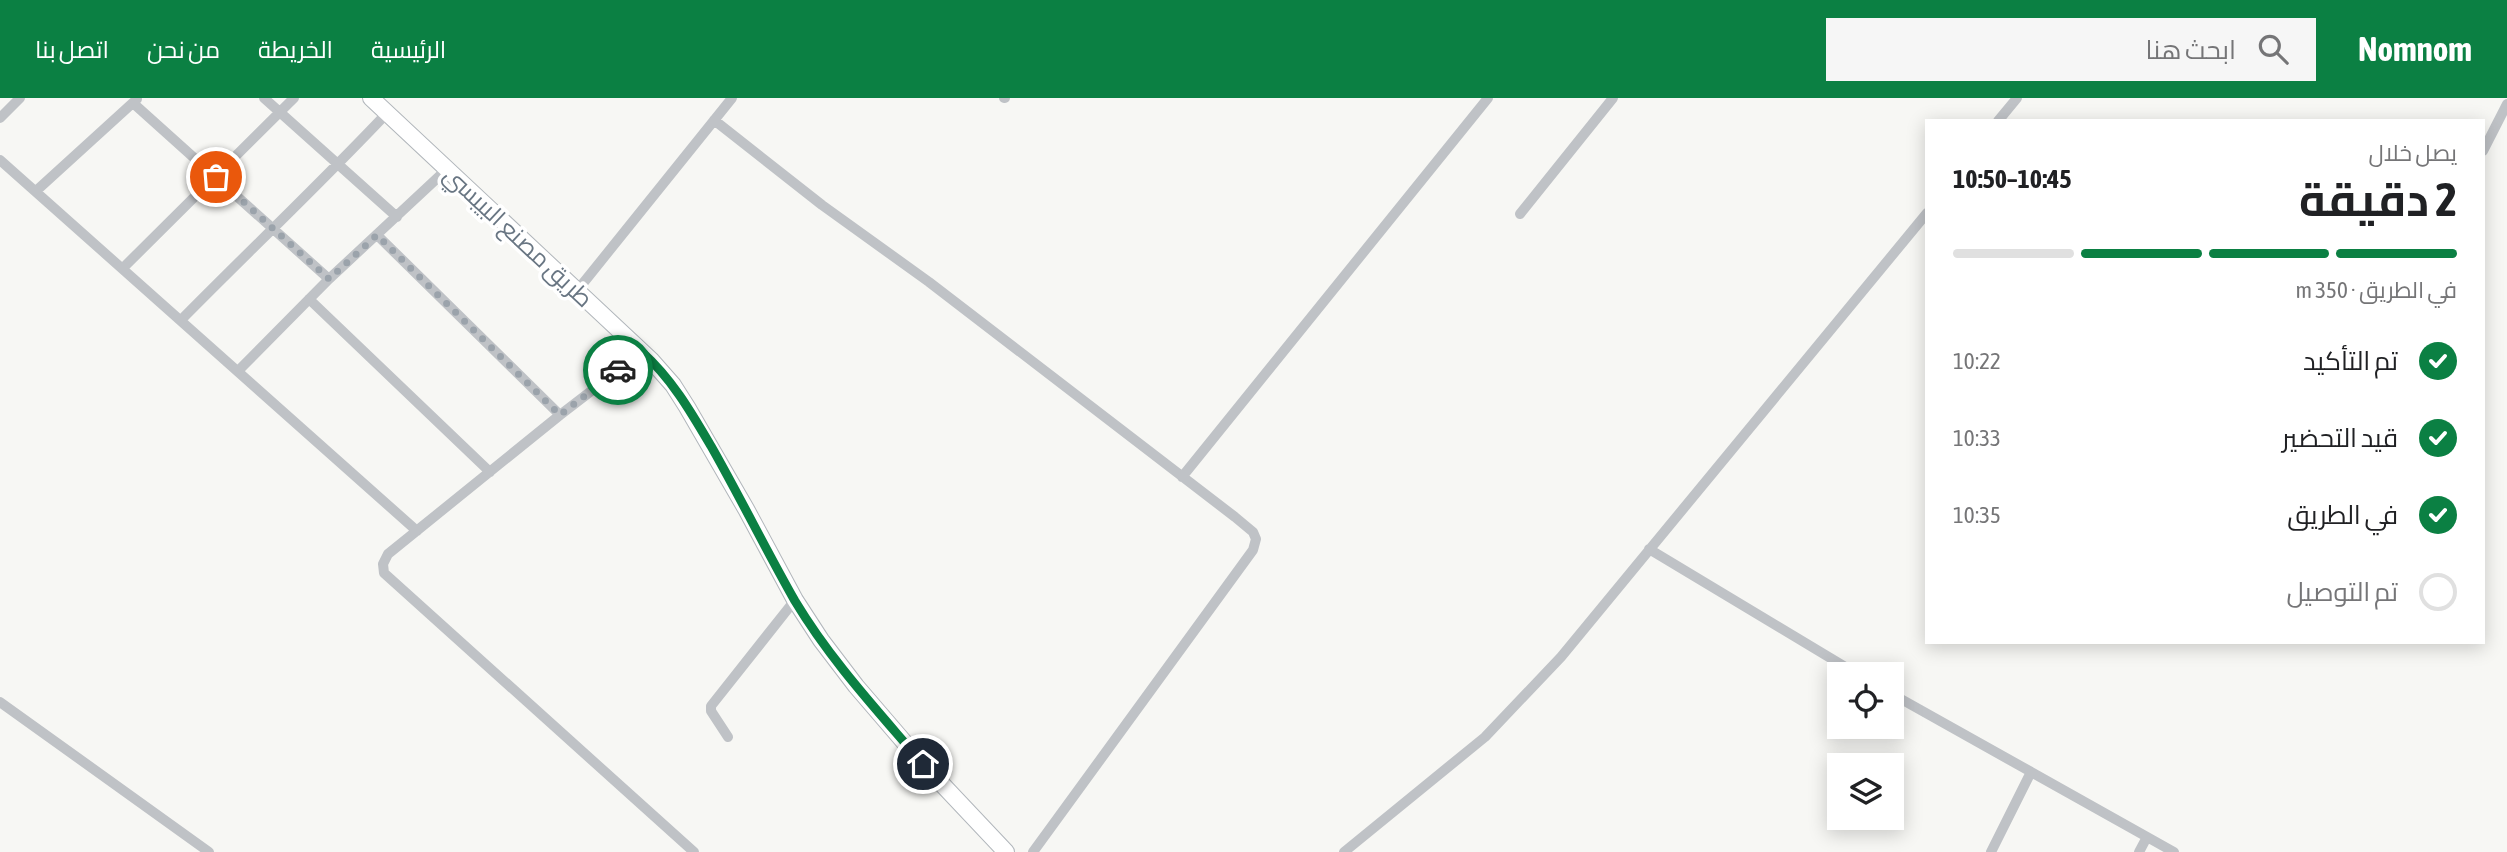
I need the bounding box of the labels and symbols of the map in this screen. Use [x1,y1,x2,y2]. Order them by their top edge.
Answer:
pin [186,147,246,207]
street label: طريق مصنع البيبسي [435,161,598,316]
courier [583,335,653,405]
pin [893,734,953,794]

